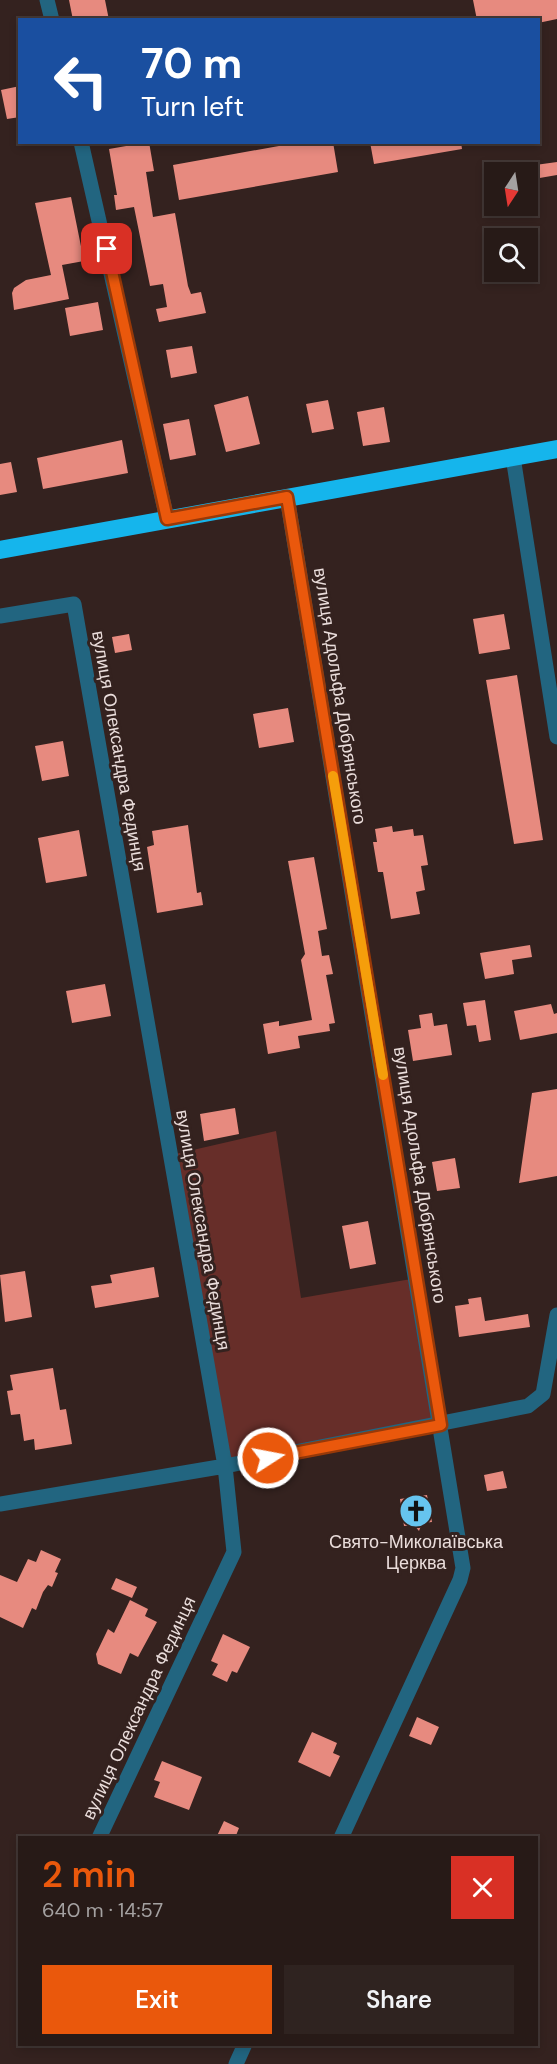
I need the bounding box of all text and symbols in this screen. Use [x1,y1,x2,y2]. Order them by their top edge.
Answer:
text: 70 m [141,36,242,91]
icon: left [42,42,120,120]
text: Turn left [141,89,244,124]
north arrow [484,162,538,216]
map controls [484,162,538,282]
pin [81,223,132,274]
button: search [484,228,538,282]
icon: arrive [90,232,123,265]
street label: вулиця Адольфа Добрянського [308,566,372,826]
street label: вулиця Олександра Фединця [86,629,152,873]
street label: вулиця Адольфа Добрянського [388,1045,452,1305]
street label: вулиця Олександра Фединця [170,1108,236,1352]
position arrow [236,1426,300,1490]
church icon: Свято-Миколаївська Церква [398,1493,434,1529]
place label: Свято-Миколаївська Церква [329,1530,504,1575]
street label: вулиця Олександра Фединця [77,1593,201,1823]
text: 2 min [42,1851,136,1898]
button: close [451,1856,514,1919]
text: 640 m · 14:57 [42,1897,163,1923]
button: Exit [42,1965,272,2034]
button: Share [284,1965,514,2034]

